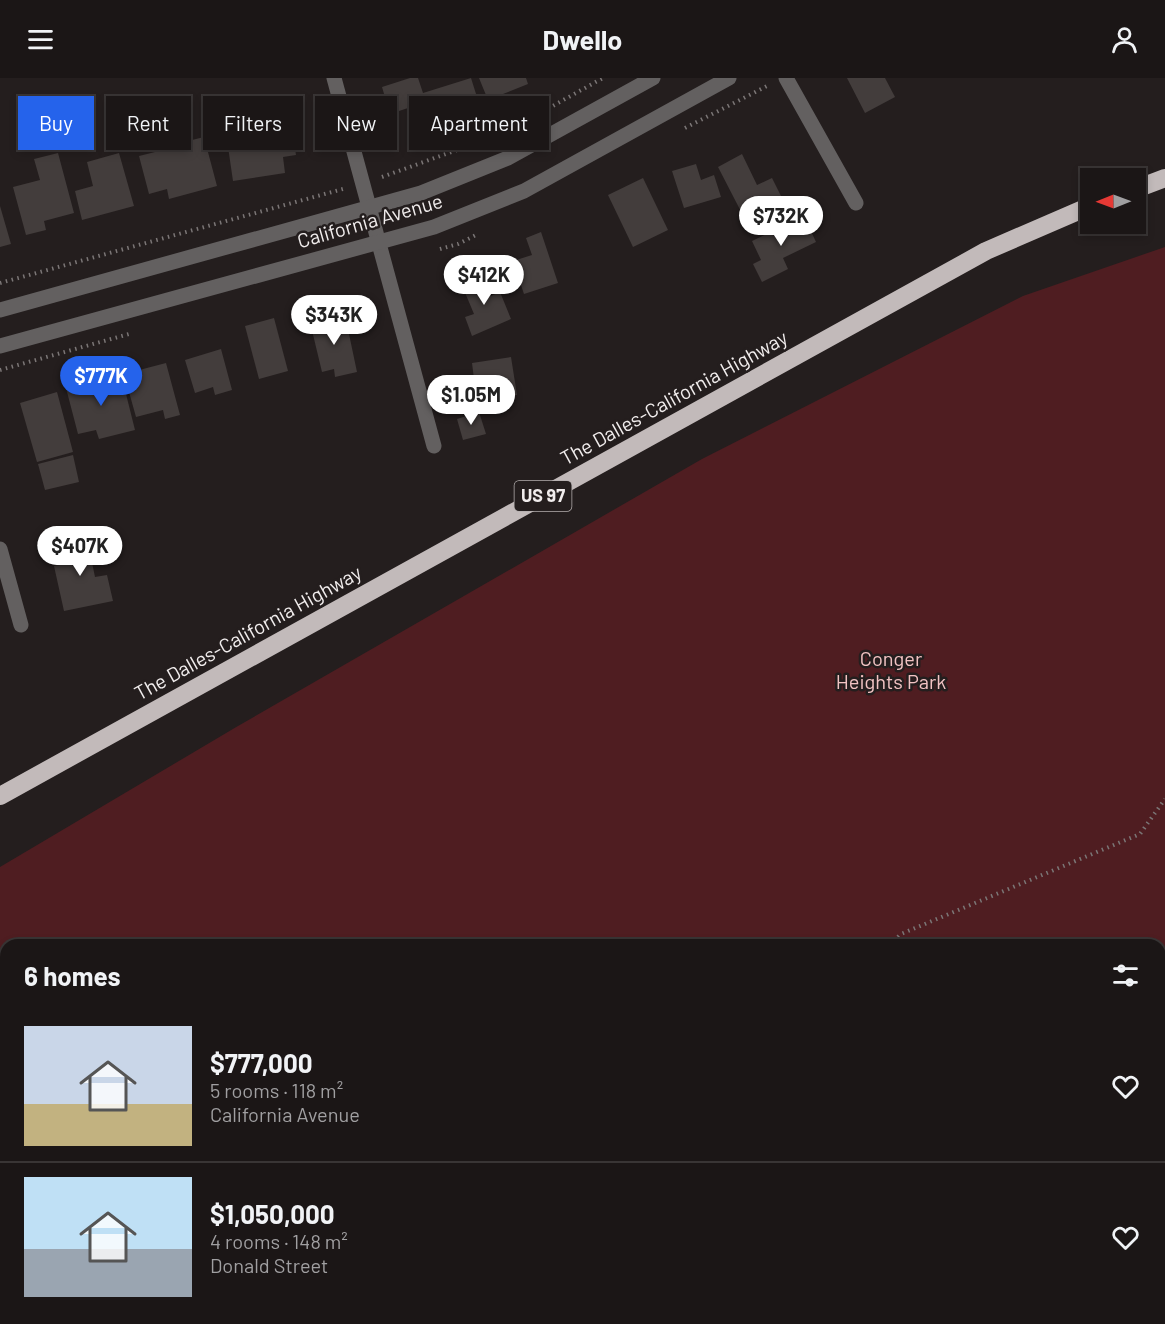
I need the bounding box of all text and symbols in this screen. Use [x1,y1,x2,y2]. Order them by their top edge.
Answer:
icon: menu [24,23,57,56]
text: Dwello [543,23,622,55]
icon: person [1108,23,1141,56]
chip: Buy [18,96,94,150]
chip: Rent [106,96,191,150]
chip: Filters [203,96,303,150]
chip: New [315,96,397,150]
chip: Apartment [409,96,549,150]
north arrow [1080,168,1146,234]
map controls [1080,168,1146,234]
street label: California Avenue [294,188,445,252]
pin: $732K [739,196,823,247]
text: $732K [753,203,809,227]
pin: $412K [442,255,526,306]
text: $412K [458,262,510,286]
pin: $343K [292,295,376,346]
text: $343K [305,302,363,326]
street label: The Dalles-California Highway [556,325,791,470]
pin: $777K [59,356,143,407]
text: $777K [74,363,128,387]
pin: $1.05M [422,375,520,426]
text: $1.05M [441,382,501,406]
road number: US 97 [514,481,572,511]
pin: $407K [38,526,122,577]
text: $407K [51,533,109,557]
street label: The Dalles-California Highway [130,560,365,705]
park label: Conger Heights Park [836,646,946,693]
icon: filters [1109,959,1142,992]
text: 6 homes [24,960,121,991]
text: $777,000 [210,1047,313,1078]
icon: home [72,1050,144,1122]
icon: heart [1109,1070,1142,1103]
text: 5 rooms · 118 m² [210,1078,343,1102]
text: California Avenue [210,1102,360,1126]
text: $1,050,000 [210,1198,335,1229]
icon: home [72,1201,144,1273]
icon: heart [1109,1221,1142,1254]
text: 4 rooms · 148 m² [210,1229,348,1253]
text: Donald Street [210,1253,328,1277]

